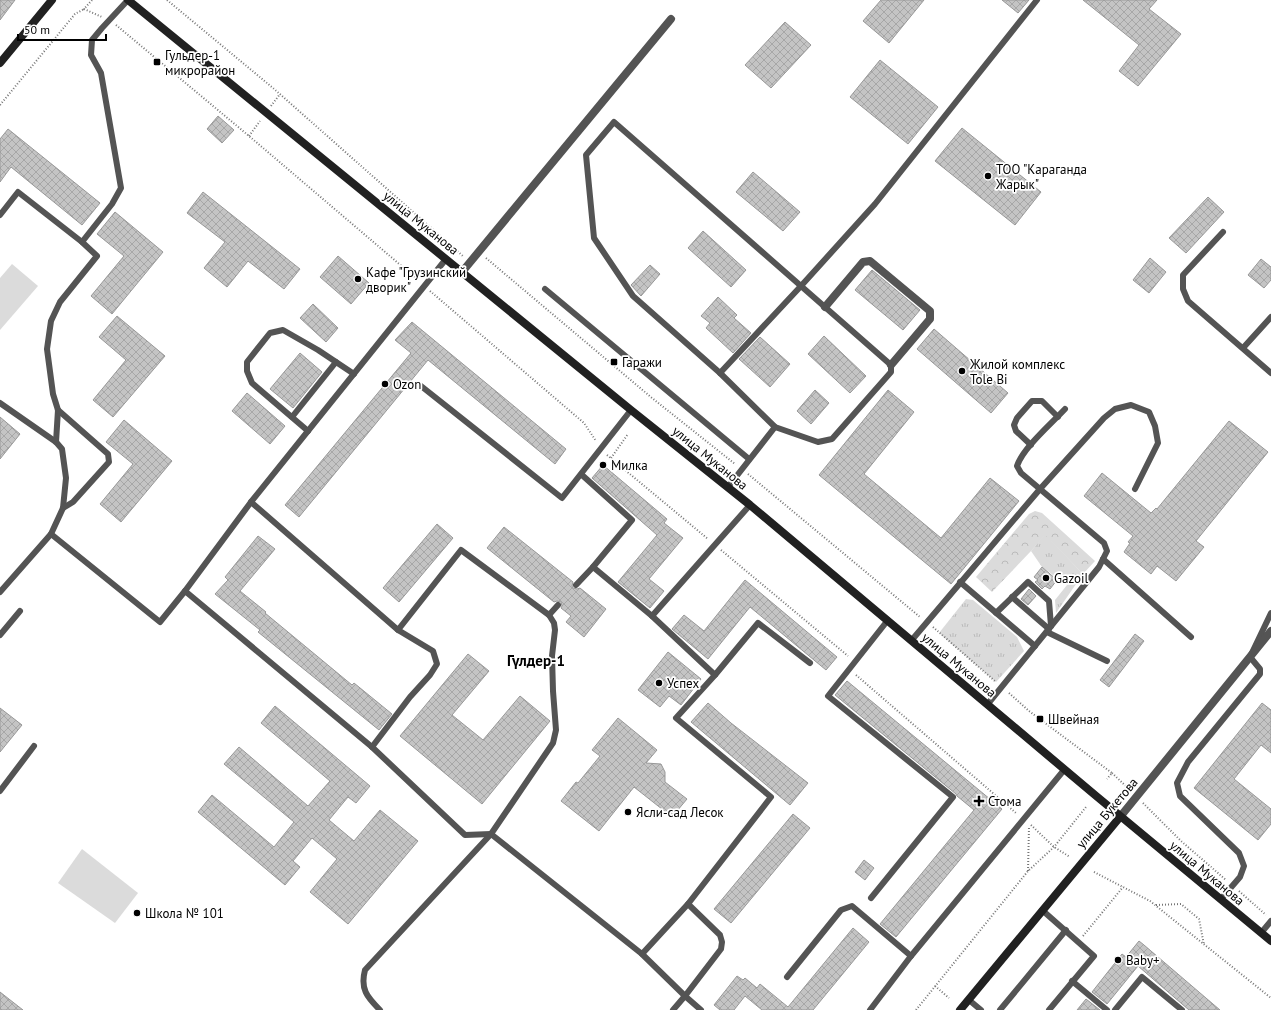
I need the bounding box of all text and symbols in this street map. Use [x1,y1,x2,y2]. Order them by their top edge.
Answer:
scale bar [18,16,106,42]
text: 50 m [24,22,50,37]
place label: Гульдер-1 микрорайон [165,47,235,79]
marker: Гульдер-1 микрорайон [152,57,162,67]
place label: ТОО "Караганда Жарык" [995,161,1087,193]
marker: ТОО "Караганда Жарык" [983,171,993,181]
street label: улица Муканова [380,187,462,259]
place label: Кафе "Грузинский дворик" [366,264,466,296]
marker: Кафе "Грузинский дворик" [353,274,363,284]
place label: Гаражи [622,354,662,371]
place label: Жилой комплекс Tole Bi [969,356,1065,388]
marker: Гаражи [609,357,619,367]
marker: Жилой комплекс Tole Bi [957,366,967,376]
place label: Ozon [393,376,421,393]
marker: Ozon [380,379,390,389]
street label: улица Муканова [669,422,751,494]
place label: Милка [611,457,648,474]
marker: Милка [598,460,608,470]
place label: Gazoil [1054,570,1088,587]
marker: Gazoil [1041,573,1051,583]
street label: улица Муканова [918,629,1000,701]
district label: Гүлдер-1 [507,651,565,670]
place label: Успех [667,675,699,692]
marker: Успех [654,678,664,688]
place label: Швейная [1048,711,1099,728]
marker: Швейная [1035,714,1045,724]
street label: улица Букетова [1072,774,1142,852]
place label: Стома [988,793,1021,810]
marker: Стома [973,795,985,807]
place label: Ясли-сад Лесок [636,804,724,821]
marker: Ясли-сад Лесок [623,807,633,817]
street label: улица Муканова [1166,837,1248,909]
place label: Школа № 101 [145,905,224,922]
marker: Школа № 101 [132,908,142,918]
place label: Baby+ [1126,952,1160,969]
marker: Baby+ [1113,955,1123,965]

